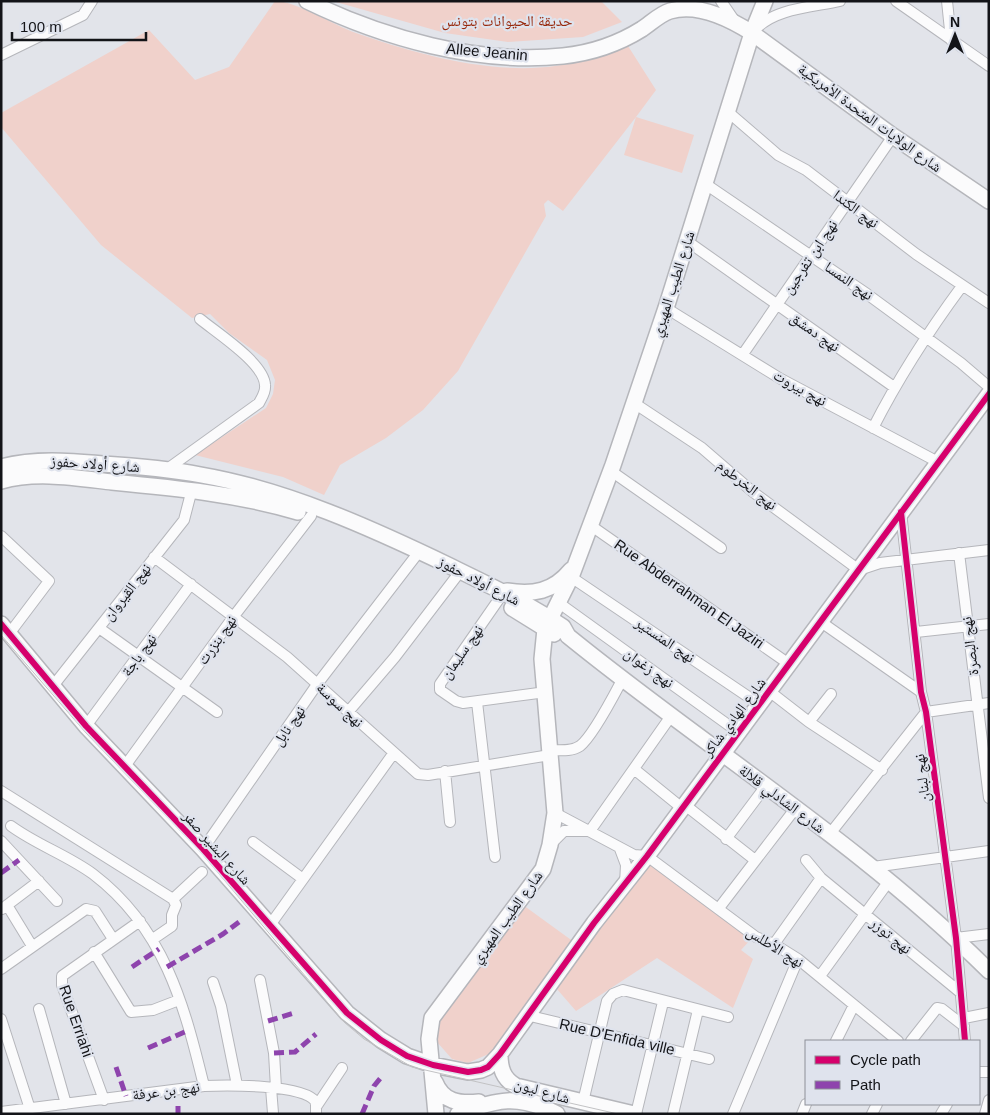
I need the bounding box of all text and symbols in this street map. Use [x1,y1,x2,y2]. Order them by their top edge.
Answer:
scale bar [12,10,146,42]
north arrow [930,10,980,60]
park label: حديقة الحيوانات بتونس [442,12,573,31]
text: N [950,14,960,30]
text: 100 m [20,18,62,35]
street label: Allee Jeanin [446,39,528,64]
street label: شارع الولايات المتحدة الأمريكية [794,60,945,177]
street label: نهج الكندا [829,186,882,233]
street label: نهج ابن تفرجين [779,217,842,298]
street label: شارع الطيب المهيري [647,229,701,340]
street label: نهج النمسا [821,258,877,305]
street label: نهج دمشق [786,308,843,356]
street label: نهج بيروت [770,366,830,411]
street label: شارع أولاد حفوز [49,452,140,477]
street label: نهج الخرطوم [713,456,781,515]
street label: Rue Abderrahman El Jaziri [611,535,767,652]
street label: شارع أولاد حفوز [434,552,523,610]
street label: نهج القيروان [99,560,156,625]
street label: نهج بنزرت [194,612,241,669]
street label: نهج المنستير [630,613,698,667]
street label: نهج البصرة [957,616,984,676]
street label: نهج سليمان [437,622,488,683]
street label: نهج باجة [118,630,161,680]
street label: نهج زغوان [620,644,677,693]
street label: شارع الهادي شاكر [698,674,772,763]
street label: نهج سوسة [312,679,367,732]
street label: نهج نابل [269,702,310,750]
street label: نهج لبنان [910,753,935,803]
street label: شارع الشادلي قلالة [734,761,828,839]
street label: شارع البشير صفر [178,807,255,889]
street label: شارع الطيب المهيري [467,867,549,968]
street label: نهج توزر [865,913,915,959]
street label: نهج الأطلس [742,922,807,972]
street label: Rue Erriahi [56,983,97,1059]
street label: Rue D'Enfida ville [558,1015,676,1058]
legend [805,1040,980,1105]
text: Cycle path [850,1051,921,1068]
street label: شارع ليون [512,1074,572,1109]
text: Path [850,1076,881,1093]
street label: نهج بن عرفة [131,1078,201,1105]

